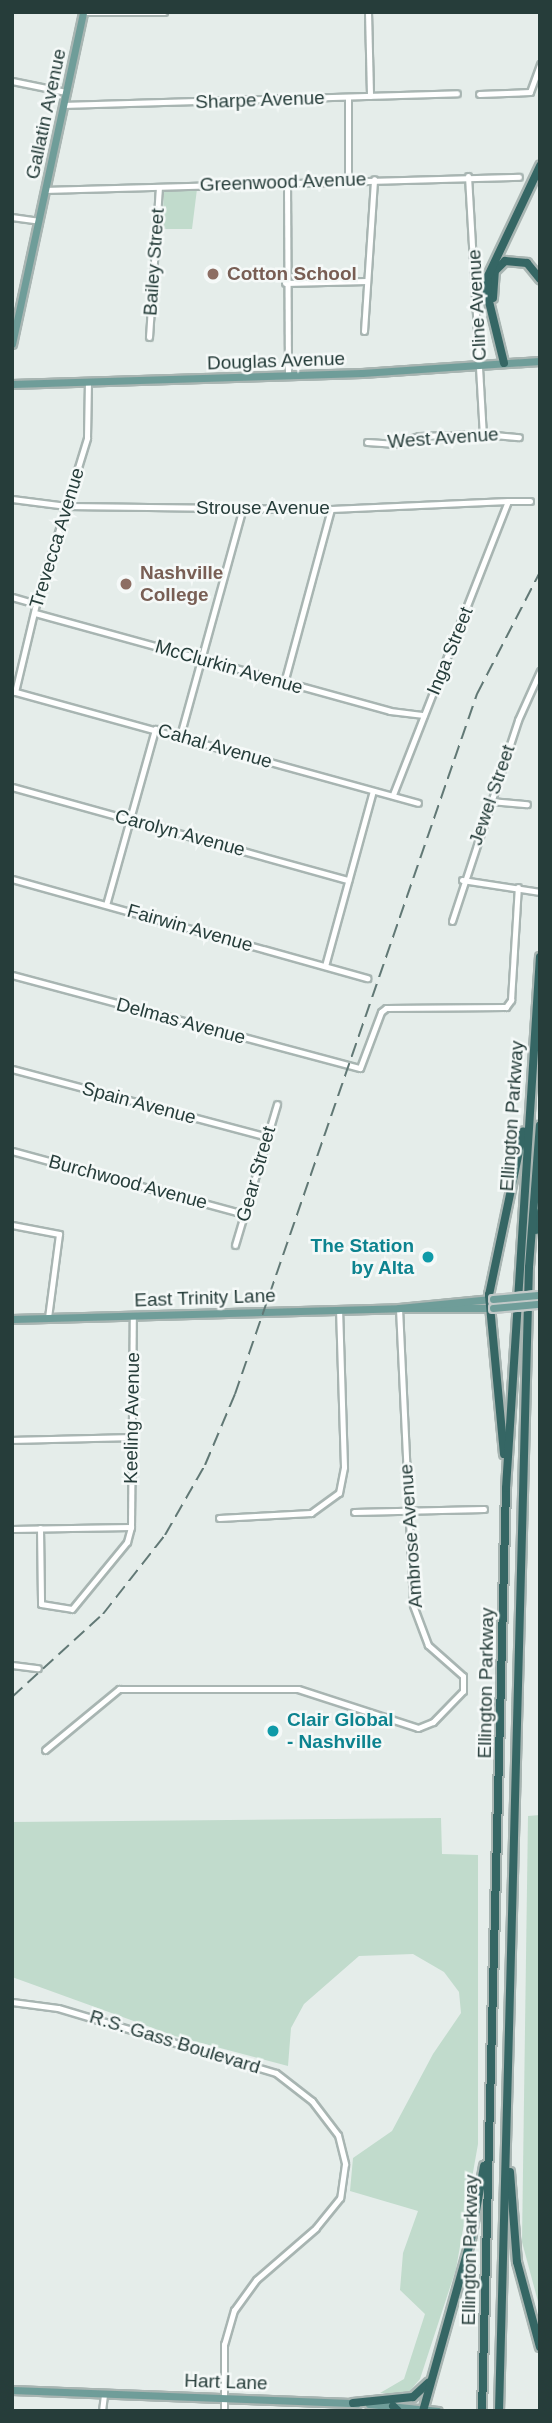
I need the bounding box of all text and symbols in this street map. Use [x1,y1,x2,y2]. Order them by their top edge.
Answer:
street label: Gallatin Avenue [21,46,71,182]
street label: Sharpe Avenue [194,86,326,114]
street label: Greenwood Avenue [199,168,367,196]
street label: Bailey Street [139,207,169,317]
street label: Cline Avenue [463,248,491,362]
place label: Cotton School [227,263,357,285]
marker: Cotton School [205,266,221,282]
street label: Douglas Avenue [206,347,346,375]
street label: West Avenue [386,423,500,453]
street label: Trevecca Avenue [25,464,89,612]
street label: Strouse Avenue [196,497,330,519]
place label: Nashville College [140,562,223,606]
marker: Nashville College [118,576,134,592]
street label: Inga Street [422,604,478,698]
street label: McClurkin Avenue [152,635,306,699]
street label: Cahal Avenue [155,719,275,773]
street label: Jewel Street [464,742,520,848]
street label: Carolyn Avenue [112,805,248,861]
street label: Fairwin Avenue [124,899,256,957]
street label: Delmas Avenue [113,993,249,1049]
street label: Ellington Parkway [495,1040,529,1192]
street label: Spain Avenue [79,1077,199,1129]
street label: Gear Street [232,1124,280,1224]
street label: Burchwood Avenue [46,1150,210,1214]
place label: The Station by Alta [311,1235,414,1279]
marker: The Station by Alta [420,1249,436,1265]
street label: East Trinity Lane [134,1284,276,1312]
street label: Keeling Avenue [119,1351,145,1485]
street label: Ambrose Avenue [395,1463,427,1609]
street label: Ellington Parkway [473,1607,499,1759]
place label: Clair Global - Nashville [287,1709,394,1753]
marker: Clair Global - Nashville [265,1723,281,1739]
street label: R.S. Gass Boulevard [87,2005,263,2079]
street label: Ellington Parkway [457,2174,483,2326]
street label: Hart Lane [184,2369,268,2395]

